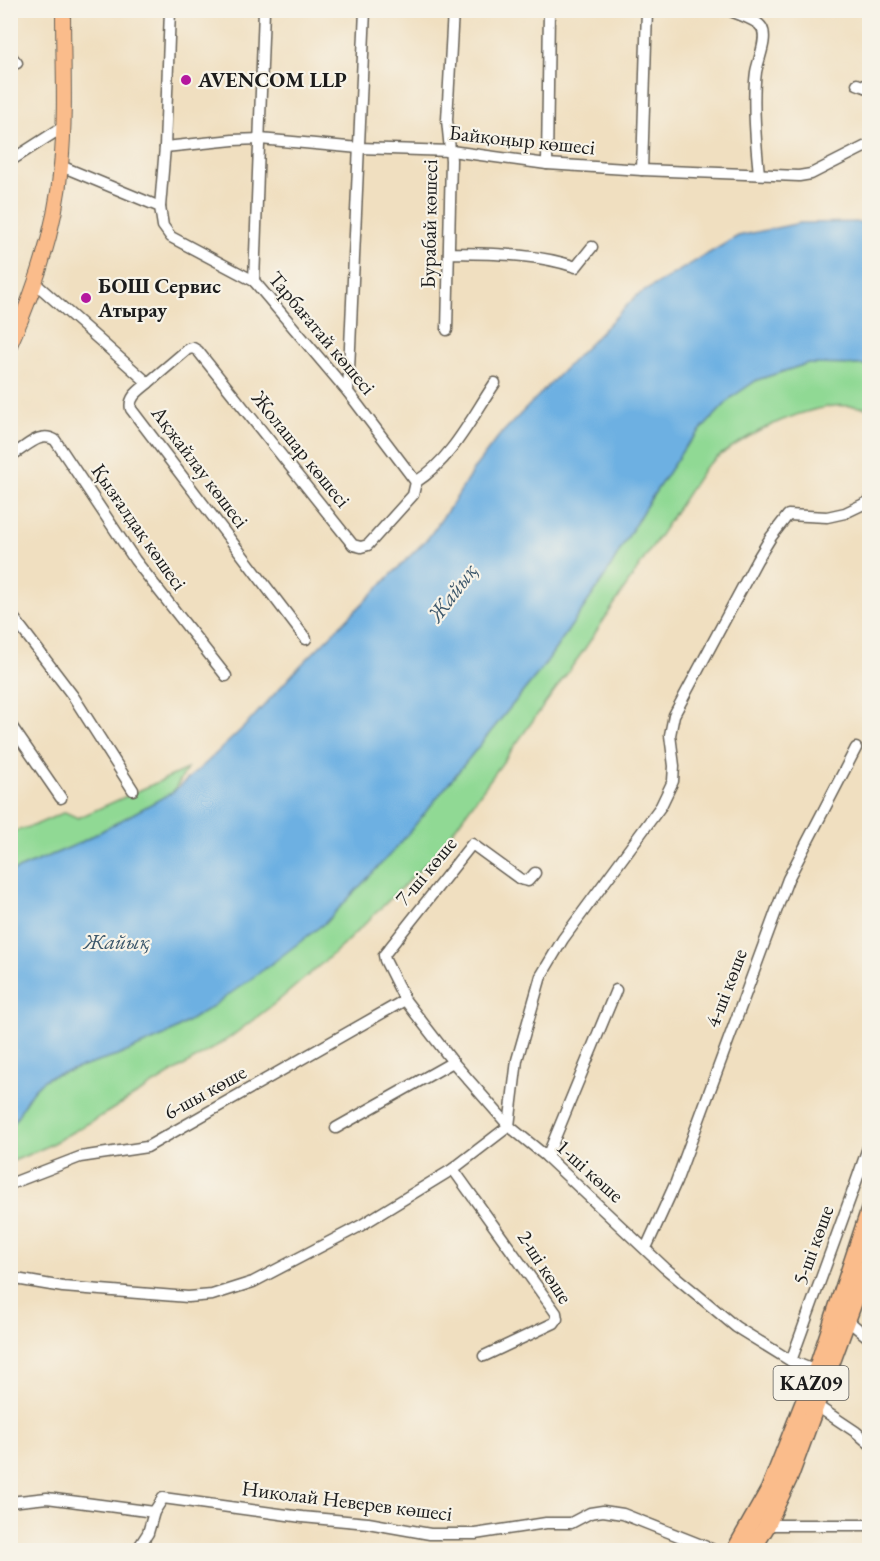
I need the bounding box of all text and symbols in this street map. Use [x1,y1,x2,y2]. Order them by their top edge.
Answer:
place label: AVENCOM LLP [197,66,347,93]
marker: AVENCOM LLP [179,73,193,87]
street label: Байқоңыр көшесi [448,118,597,161]
street label: Бурабай көшесi [414,159,443,289]
street label: Тарбағатай көшесi [263,265,382,400]
place label: БОШ Сервис Атырау [97,272,221,323]
marker: БОШ Сервис Атырау [79,291,93,305]
street label: Жолашар көшесi [245,384,357,513]
street label: Ақжайлау көшесі [145,399,255,533]
street label: Қызғалдақ көшесі [86,458,193,596]
water label: Жайық [420,557,484,629]
street label: 7-шi көше [389,830,462,911]
water label: Жайық [82,927,150,956]
street label: 4-шi көше [698,944,753,1031]
street label: 6-шы көше [159,1058,251,1125]
street label: 1-ші көше [551,1133,630,1208]
street label: 5-шi көше [786,1201,839,1288]
street label: 2-ші көше [512,1225,579,1309]
road number: KAZ09 [774,1366,848,1400]
street label: Николай Неверев көшесі [240,1474,454,1527]

